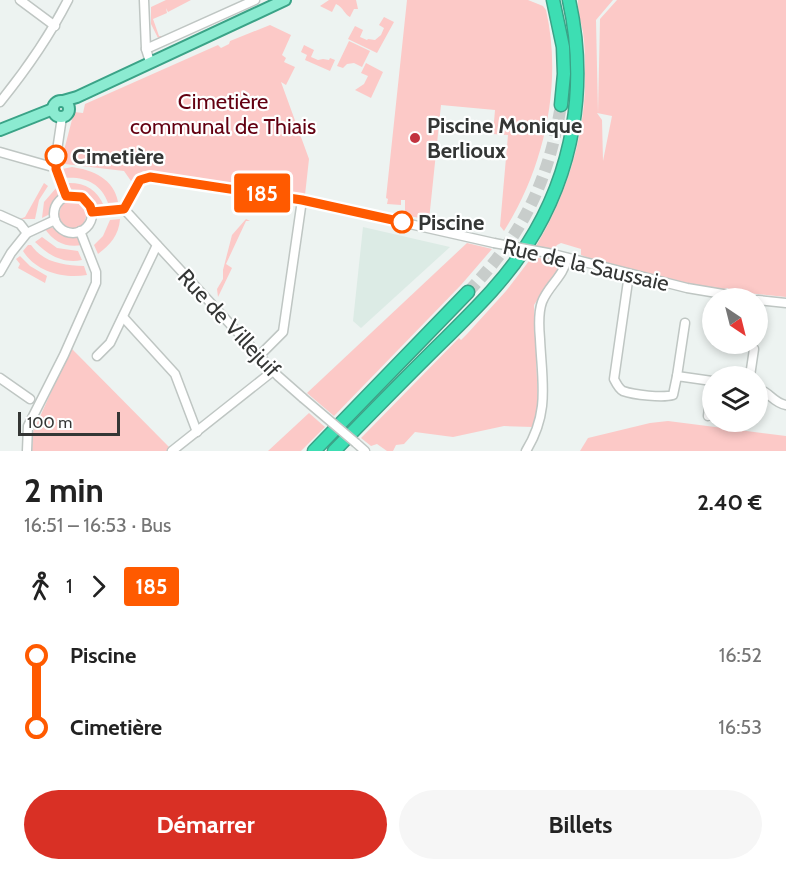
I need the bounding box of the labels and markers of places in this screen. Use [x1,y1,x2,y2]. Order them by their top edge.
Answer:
place label: Piscine Monique Berlioux [427,112,582,164]
marker: Piscine Monique Berlioux [408,131,422,145]
place label: Cimetière [72,143,164,170]
marker: Cimetière [45,145,67,167]
place label: Piscine [418,209,484,236]
marker: Piscine [391,211,413,233]

